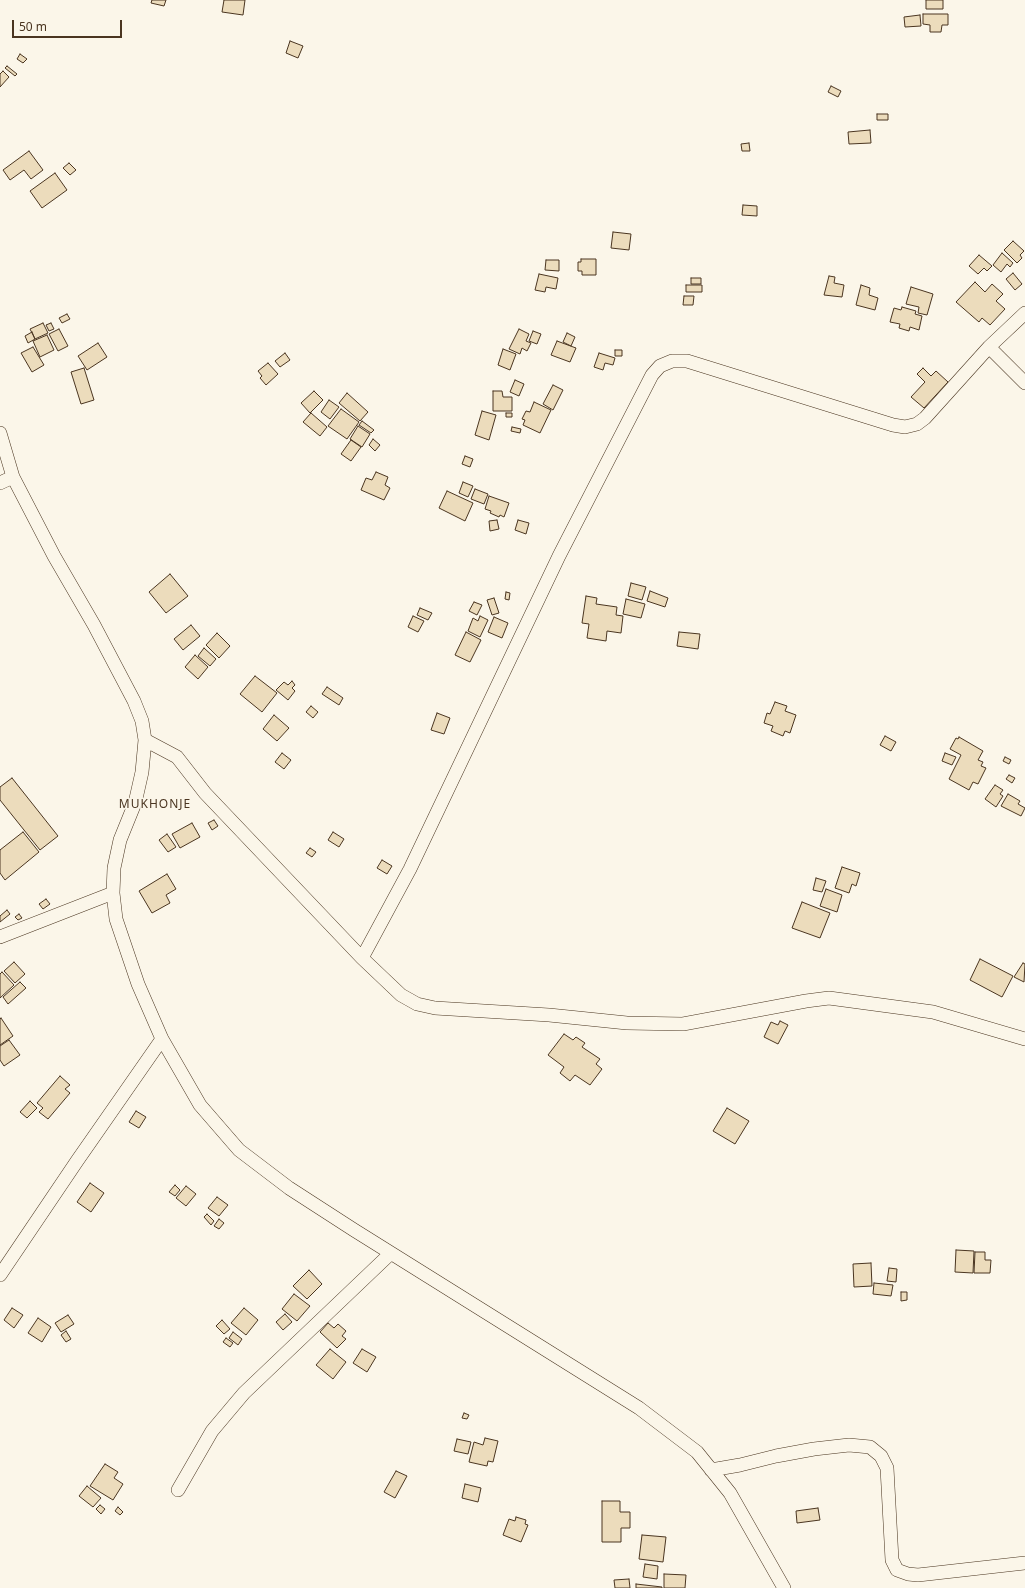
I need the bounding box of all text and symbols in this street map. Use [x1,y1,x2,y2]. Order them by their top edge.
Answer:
scale bar [14,12,124,38]
text: 50 m [19,18,47,35]
district label: MUKHONJE [119,798,191,812]

